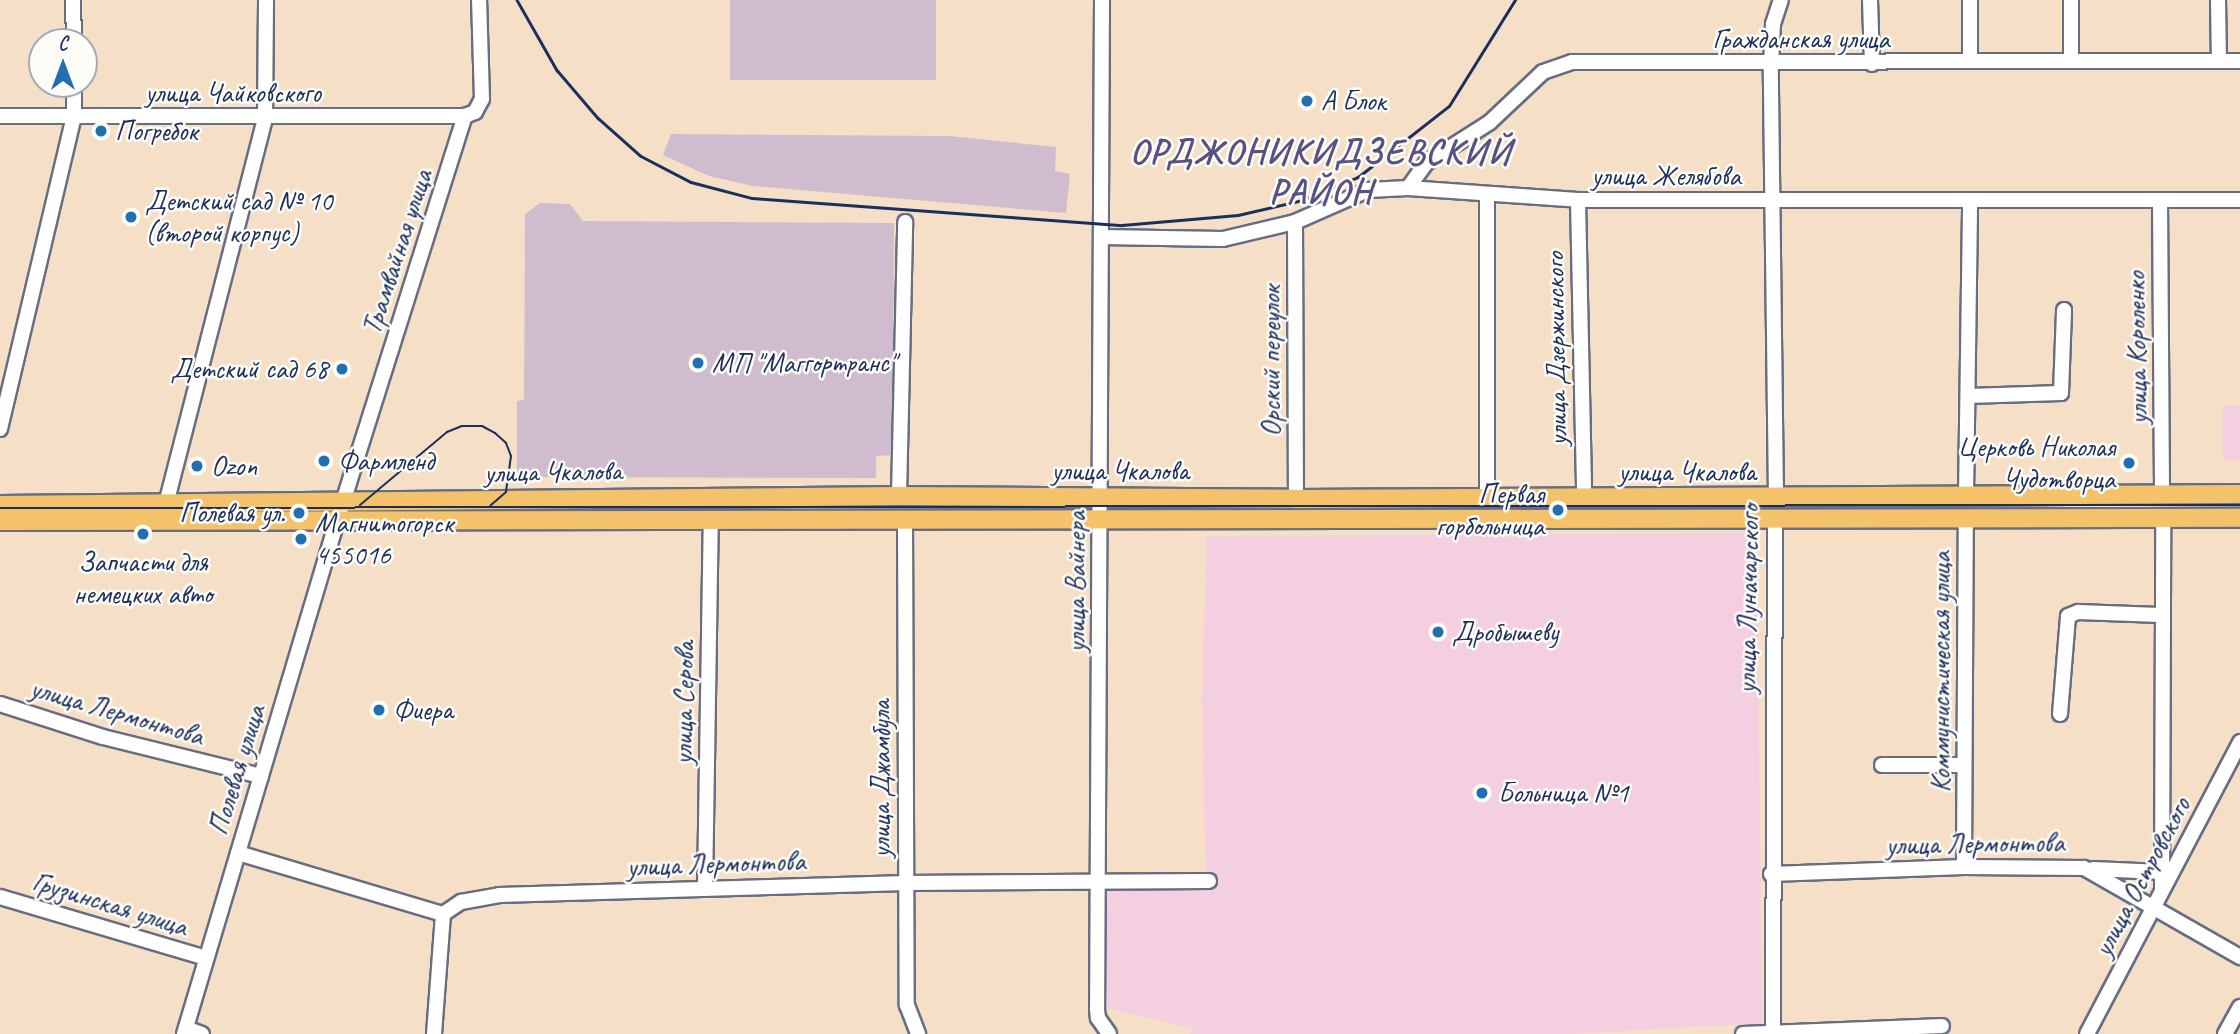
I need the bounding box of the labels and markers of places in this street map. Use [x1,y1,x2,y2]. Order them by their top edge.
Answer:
place label: А Блок [1321,84,1386,118]
marker: А Блок [1299,93,1315,109]
place label: Погребок [115,114,198,148]
marker: Погребок [93,123,109,139]
place label: Детский сад № 10 (второй корпус) [145,184,332,250]
marker: Детский сад № 10 (второй корпус) [123,209,139,225]
place label: МП "Маггортранс" [712,346,895,380]
place label: Детский сад 68 [170,352,328,386]
marker: МП "Маггортранс" [690,355,706,371]
marker: Детский сад 68 [334,361,350,377]
place label: Церковь Николая Чудотворца [1957,430,2115,496]
place label: Фармленд [338,444,434,478]
place label: Ozon [211,449,257,483]
marker: Фармленд [316,453,332,469]
marker: Церковь Николая Чудотворца [2121,455,2137,471]
marker: Ozon [189,458,205,474]
place label: Первая горбольница [1436,477,1544,543]
place label: Полевая ул. [179,496,285,530]
marker: Первая горбольница [1550,502,1566,518]
marker: Полевая ул. [291,505,307,521]
place label: Магнитогорск 455016 [315,506,453,572]
marker: Запчасти для немецких авто [135,526,151,542]
marker: Магнитогорск 455016 [293,531,309,547]
place label: Запчасти для немецких авто [72,545,214,611]
place label: Дробышеву [1452,615,1558,649]
marker: Дробышеву [1430,624,1446,640]
place label: Фиера [393,693,453,727]
marker: Фиера [371,702,387,718]
place label: Больница №1 [1498,776,1629,810]
marker: Больница №1 [1472,783,1492,803]

